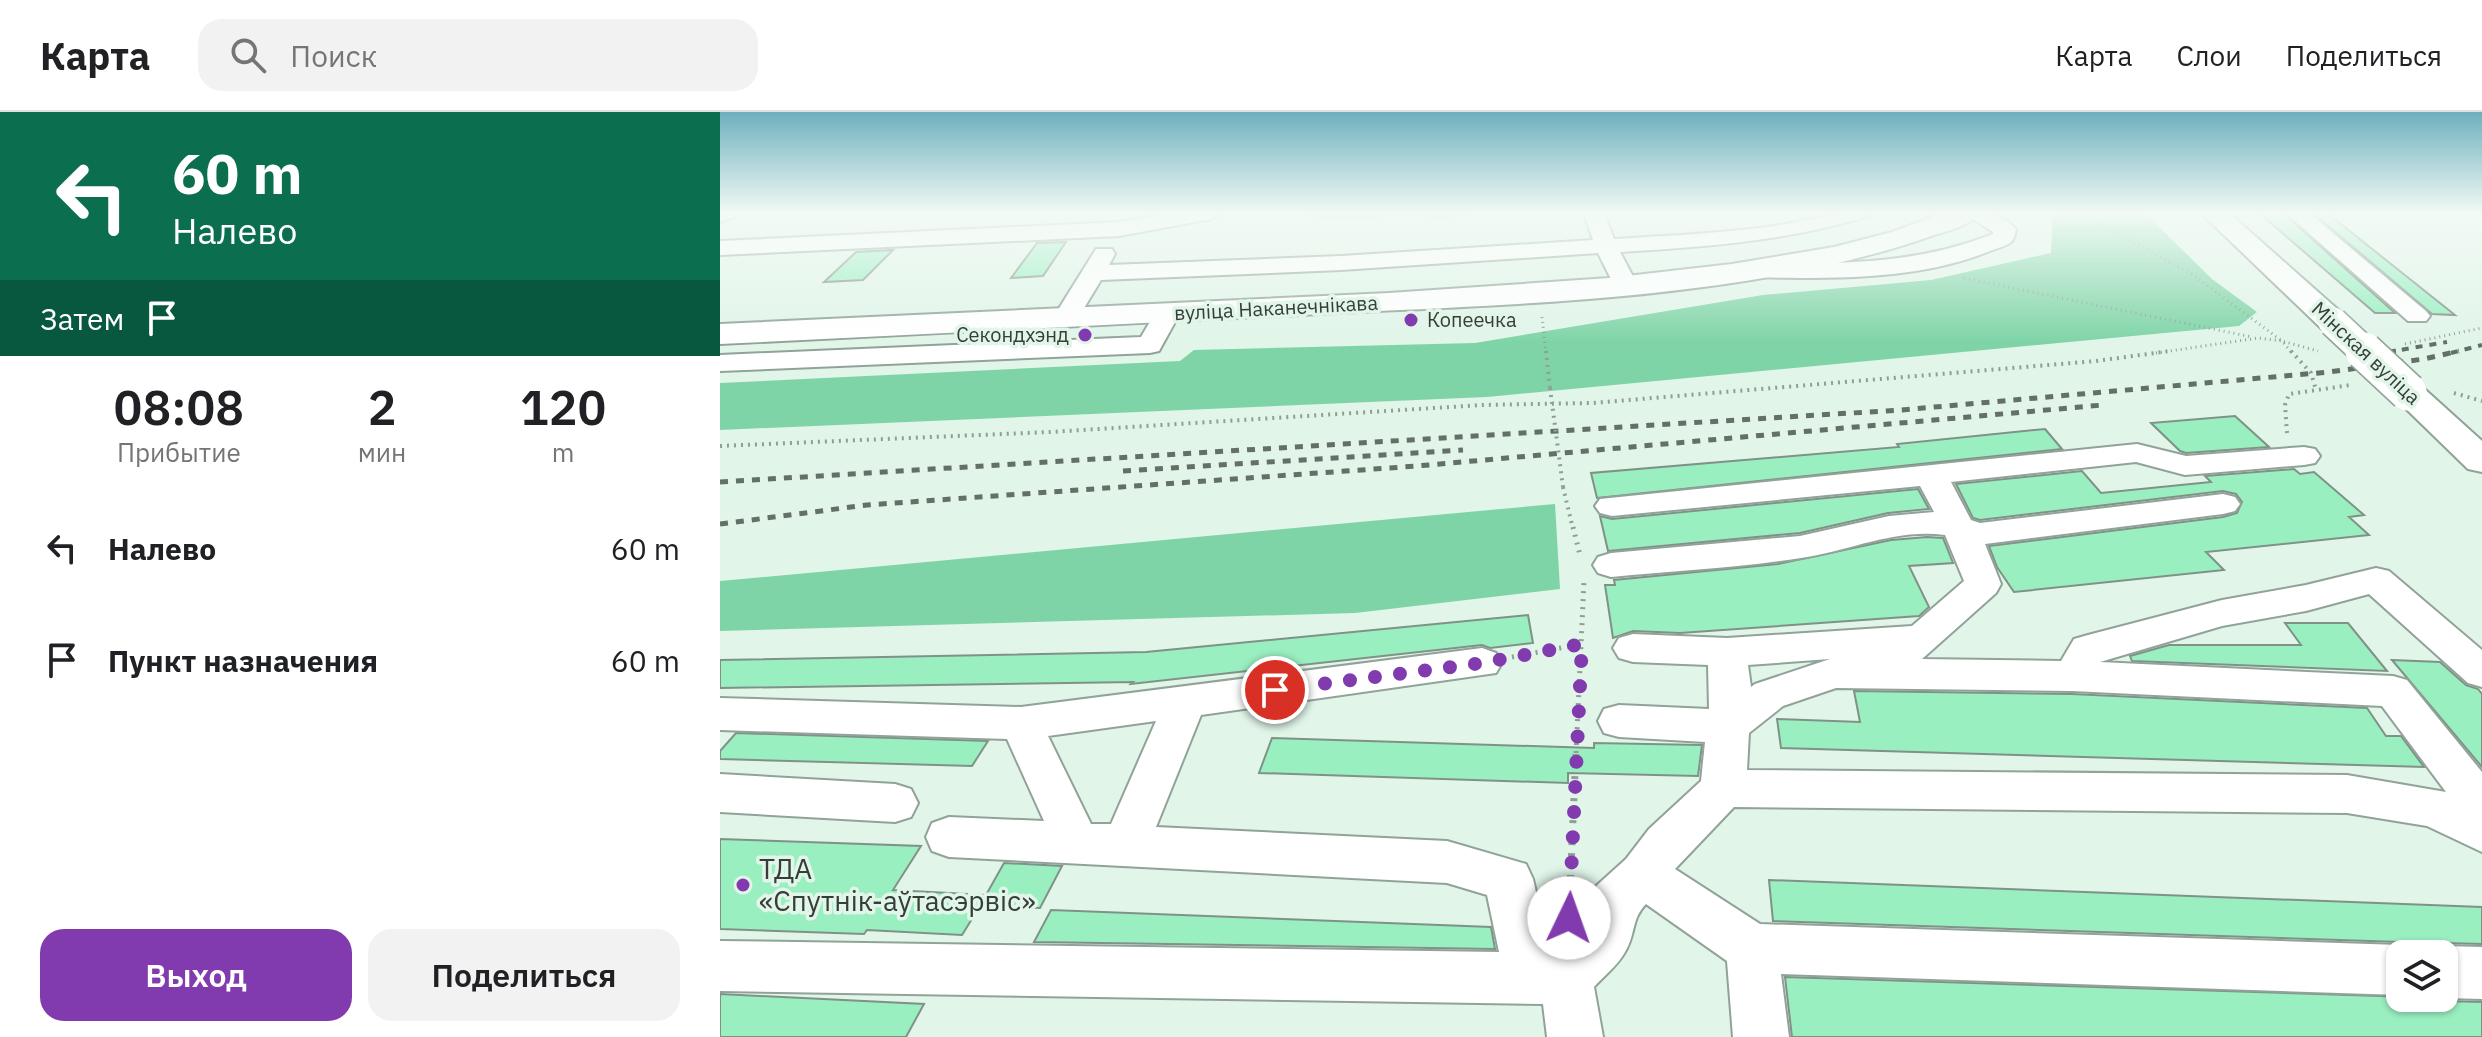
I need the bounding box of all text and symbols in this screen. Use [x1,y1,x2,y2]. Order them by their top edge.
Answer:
search box [198,19,758,91]
text: Карта [40,31,150,80]
icon: search [226,33,270,77]
text: Поиск [290,36,377,75]
text: Карта [2055,37,2132,74]
text: Слои [2176,37,2242,74]
text: Поделиться [2286,37,2442,74]
text: 60 m [172,137,302,209]
icon: left [40,144,144,248]
text: Налево [172,207,297,254]
street label: вуліца Наканечнікава [1173,289,1379,326]
street label: Мінская вуліца [2306,295,2427,410]
icon: arrive [140,296,184,340]
text: Затем [40,299,124,338]
place label: Копеечка [1427,306,1517,333]
marker: Копеечка [1402,311,1420,329]
place label: Секондхэнд [956,321,1069,348]
marker: Секондхэнд [1076,326,1094,344]
text: 08:08 [114,376,244,438]
text: 2 [368,376,396,438]
text: 120 [520,376,606,438]
text: Прибытие [117,435,241,469]
text: мин [358,435,406,469]
text: m [552,435,575,469]
icon: left [40,526,84,570]
text: Налево [108,529,216,568]
text: 60 m [611,529,680,568]
icon: arrive [40,638,84,682]
text: Пункт назначения [108,641,378,680]
text: 60 m [611,641,680,680]
pin [1241,656,1309,724]
icon: arrive [1253,668,1297,712]
place label: ТДА «Спутнік-аўтасэрвіс» [759,850,1036,919]
marker: ТДА «Спутнік-аўтасэрвіс» [734,876,752,894]
position arrow [1527,876,1611,960]
button: Выход [40,929,352,1021]
button: Поделиться [368,929,680,1021]
map controls [2386,940,2458,1012]
button: layers [2386,940,2458,1012]

